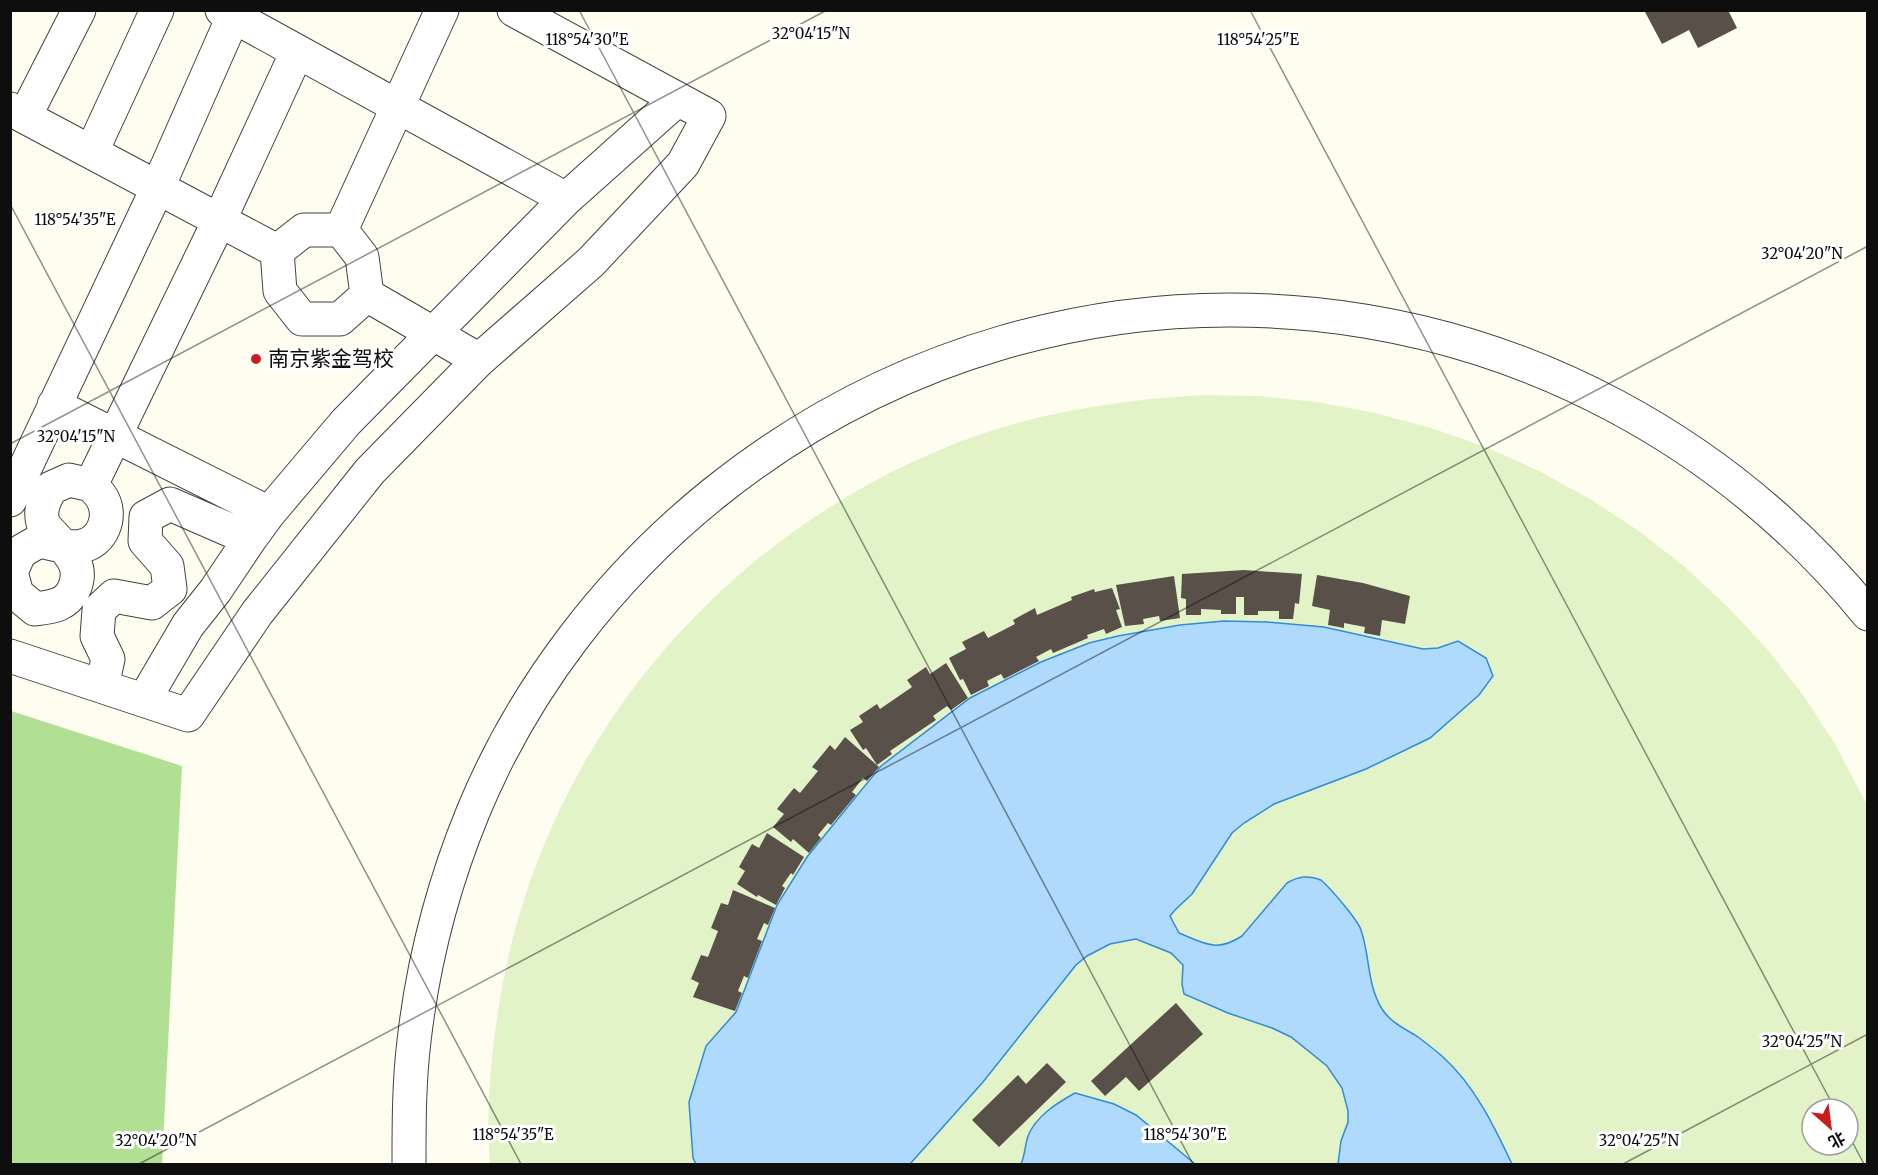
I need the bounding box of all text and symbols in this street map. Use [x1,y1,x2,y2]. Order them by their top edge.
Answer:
text: 32°04'15"N [772,24,851,43]
text: 118°54'30"E [545,30,629,49]
text: 118°54'25"E [1217,30,1299,49]
text: 118°54'35"E [34,210,116,229]
text: 32°04'20"N [1761,244,1843,263]
place label: 南京紫金驾校 [268,345,394,372]
marker: 南京紫金驾校 [249,352,263,366]
text: 32°04'15"N [37,427,116,446]
text: 32°04'25"N [1762,1032,1843,1051]
north arrow [1800,1097,1860,1157]
text: 118°54'35"E [472,1125,554,1144]
text: 118°54'30"E [1143,1125,1227,1144]
text: 北 [1825,1128,1849,1153]
text: 32°04'20"N [115,1131,197,1150]
text: 32°04'25"N [1599,1131,1680,1150]

